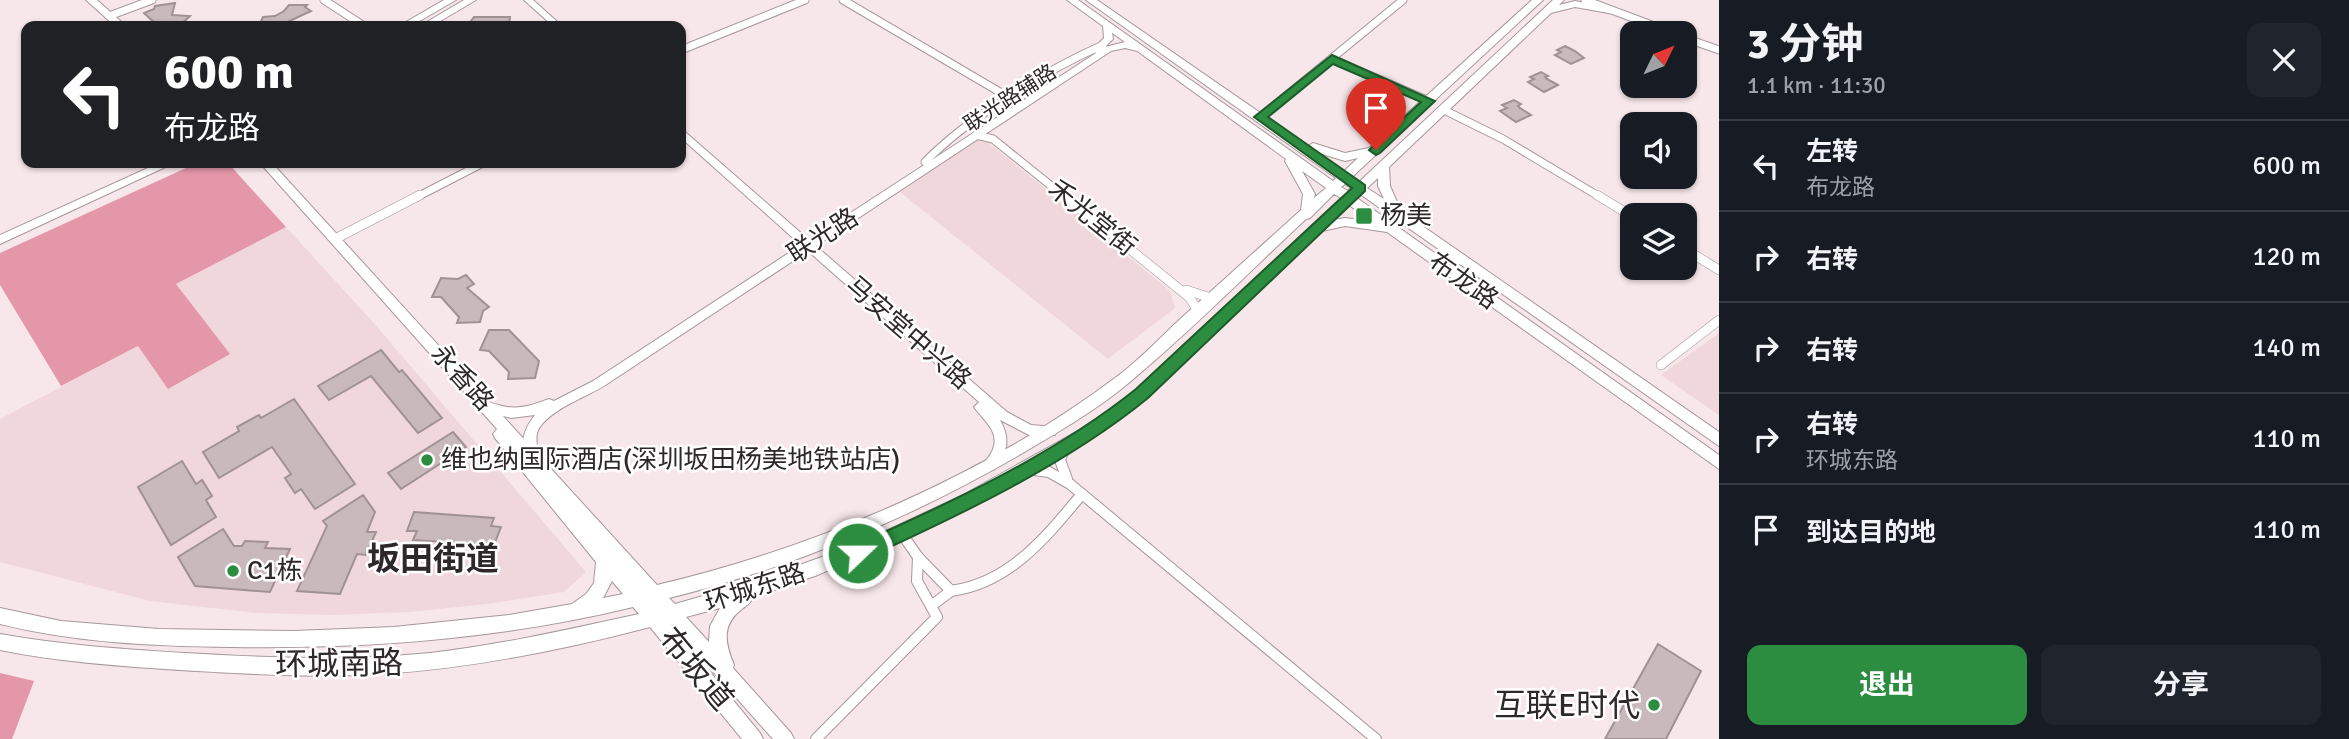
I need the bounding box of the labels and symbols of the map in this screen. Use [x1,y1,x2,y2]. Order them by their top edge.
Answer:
north arrow [1620,21,1698,98]
street label: 联光路辅路 [959,59,1061,137]
pin [1346,78,1406,150]
street label: 禾光堂街 [1042,173,1142,263]
place label: 杨美 [1380,200,1432,232]
street label: 联光路 [782,201,864,271]
marker: 杨美 [1354,206,1374,226]
street label: 布龙路 [1422,246,1504,316]
street label: 马安堂中兴路 [839,270,977,396]
street label: 永香路 [424,338,500,418]
place label: 维也纳国际酒店(深圳坂田杨美地铁站店) [441,444,900,476]
marker: 维也纳国际酒店(深圳坂田杨美地铁站店) [419,452,435,468]
position arrow [821,516,895,590]
district label: 坂田街道 [367,539,499,580]
place label: C1栋 [247,555,303,587]
street label: 环城东路 [701,557,809,619]
marker: C1栋 [225,563,241,579]
street label: 布坂道 [650,620,742,718]
street label: 环城南路 [275,643,403,685]
place label: 互联E时代 [1494,686,1640,725]
marker: 互联E时代 [1646,697,1662,713]

